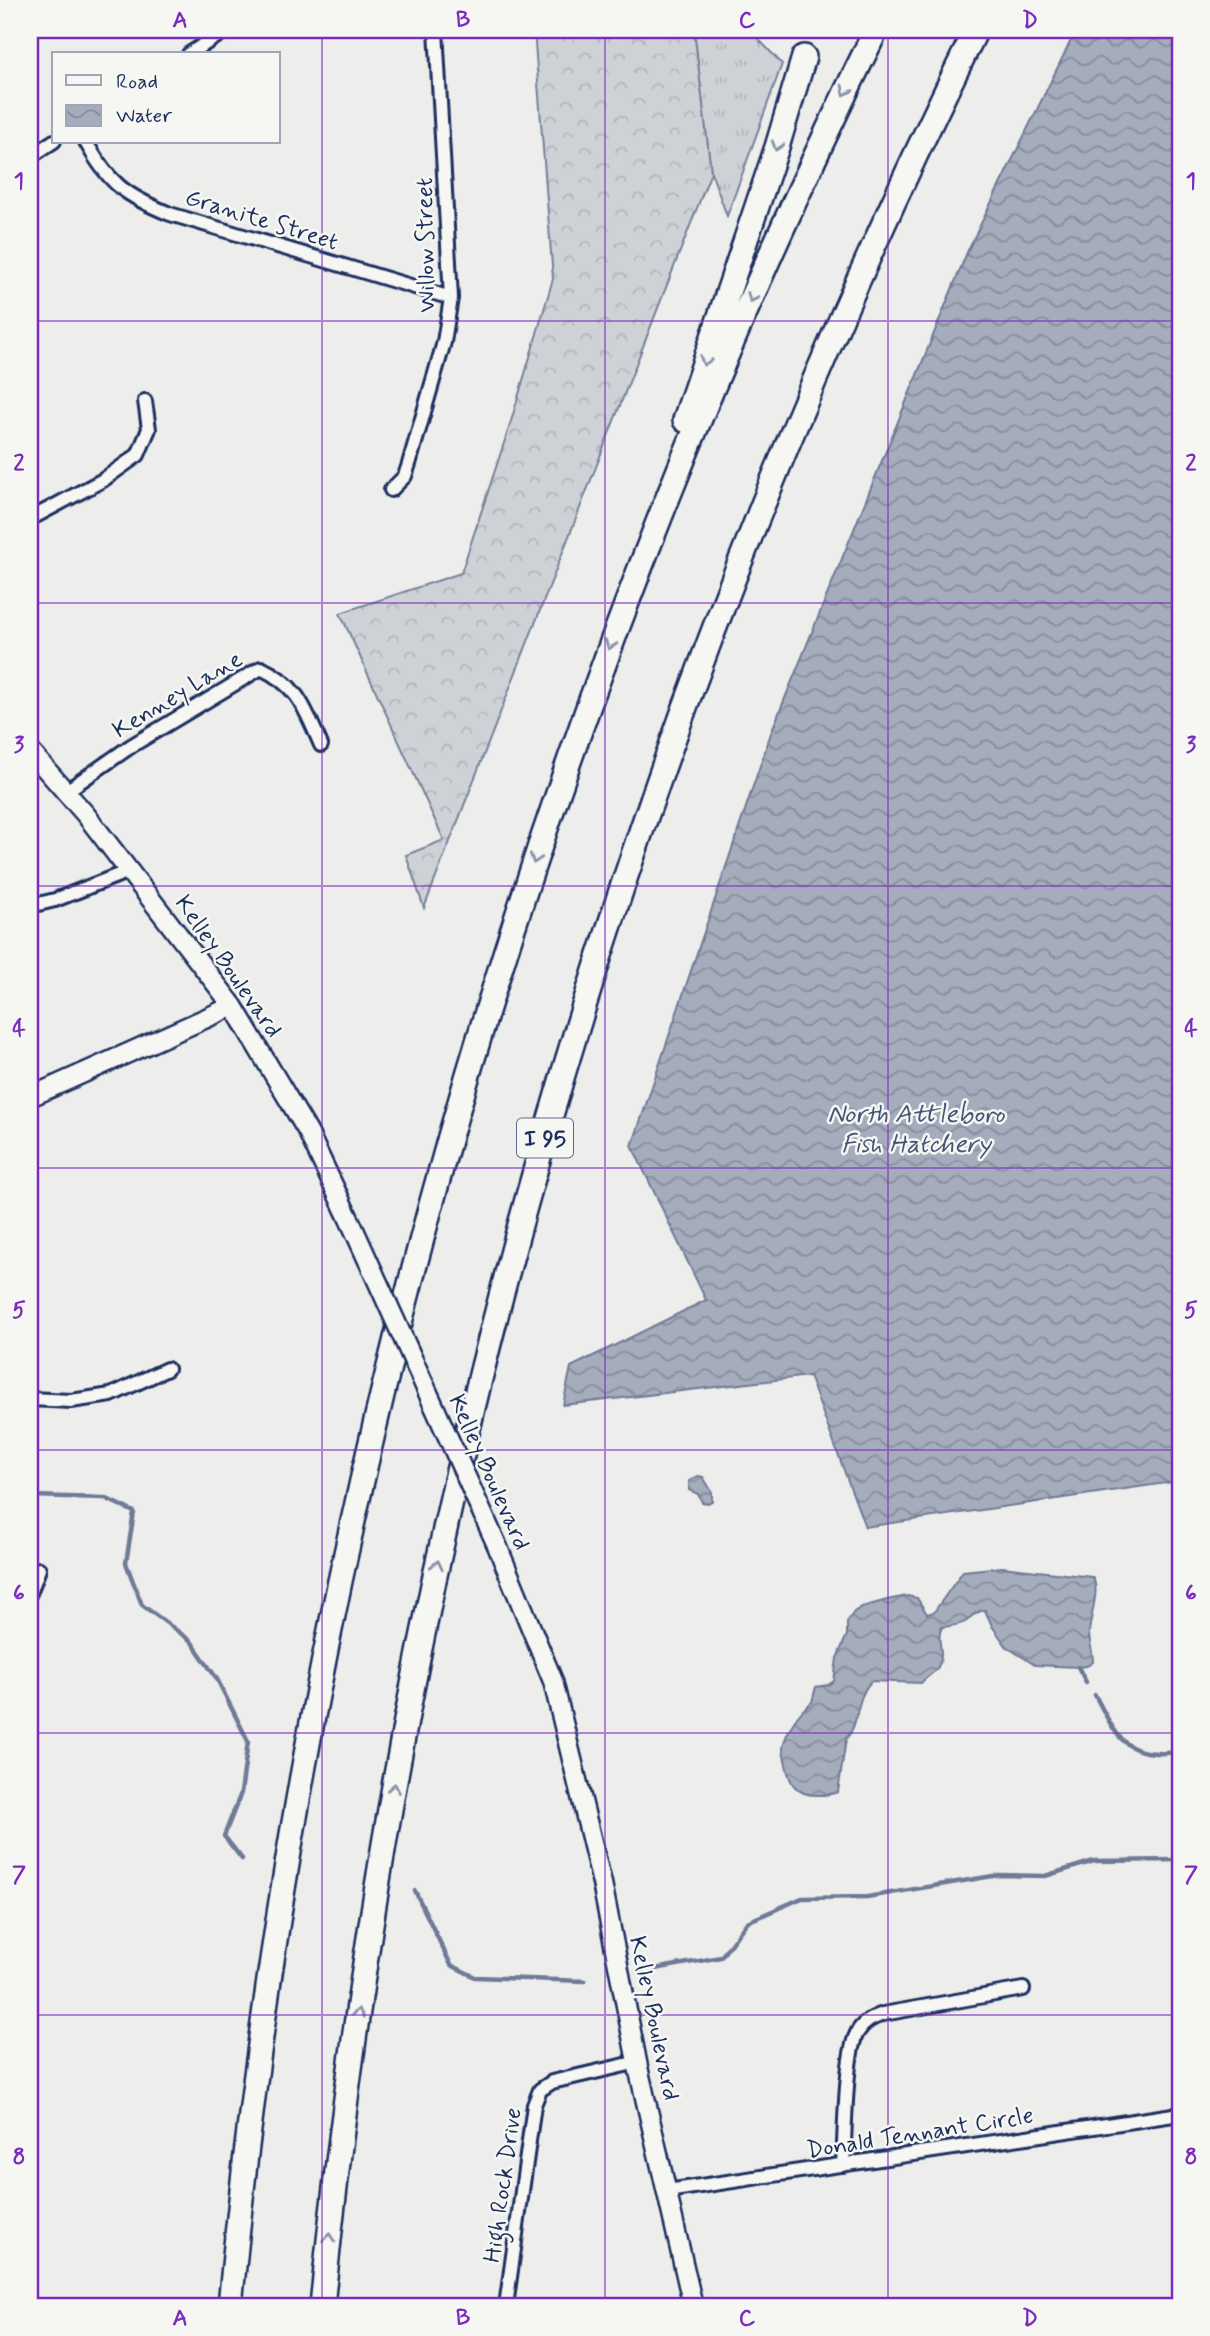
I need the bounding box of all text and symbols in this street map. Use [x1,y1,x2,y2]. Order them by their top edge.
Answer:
text: A [172,6,188,36]
text: B [456,6,471,36]
text: C [739,6,756,36]
text: D [1022,6,1038,36]
legend [52,52,280,144]
text: Road [116,68,158,96]
one-way arrow [841,84,855,96]
text: Water [116,102,172,130]
one-way arrow [771,139,785,151]
text: 1 [14,167,24,197]
text: 1 [1186,167,1196,197]
street label: Willow Street [410,177,443,313]
street label: Granite Street [181,182,342,258]
one-way arrow [746,291,760,303]
one-way arrow [698,355,713,367]
text: 2 [13,449,25,479]
text: 2 [1185,449,1197,479]
one-way arrow [605,638,619,650]
street label: Kenney Lane [107,644,249,746]
text: 3 [14,731,25,761]
text: 3 [1186,731,1197,761]
one-way arrow [529,853,543,865]
street label: Kelley Boulevard [167,889,288,1044]
text: 4 [12,1014,26,1044]
text: 4 [1184,1014,1198,1044]
water label: North Attleboro Fish Hatchery [828,1098,1006,1162]
road number: I 95 [517,1119,573,1158]
text: 5 [12,1296,26,1326]
text: 5 [1184,1296,1198,1326]
street label: Kelley Boulevard [440,1390,537,1555]
one-way arrow [429,1559,444,1571]
text: 6 [13,1579,25,1609]
text: 6 [1185,1579,1197,1609]
one-way arrow [386,1782,401,1794]
text: 7 [12,1861,26,1891]
text: 7 [1184,1861,1198,1891]
street label: Kelley Boulevard [621,1933,686,2103]
one-way arrow [350,2007,365,2019]
street label: Donald Tennant Circle [805,2100,1036,2167]
street label: High Rock Drive [477,2106,533,2265]
text: 8 [13,2143,25,2173]
text: 8 [1185,2143,1197,2173]
one-way arrow [321,2233,336,2244]
text: A [172,2304,188,2334]
text: B [456,2304,471,2334]
text: C [739,2304,756,2334]
text: D [1022,2304,1038,2334]

